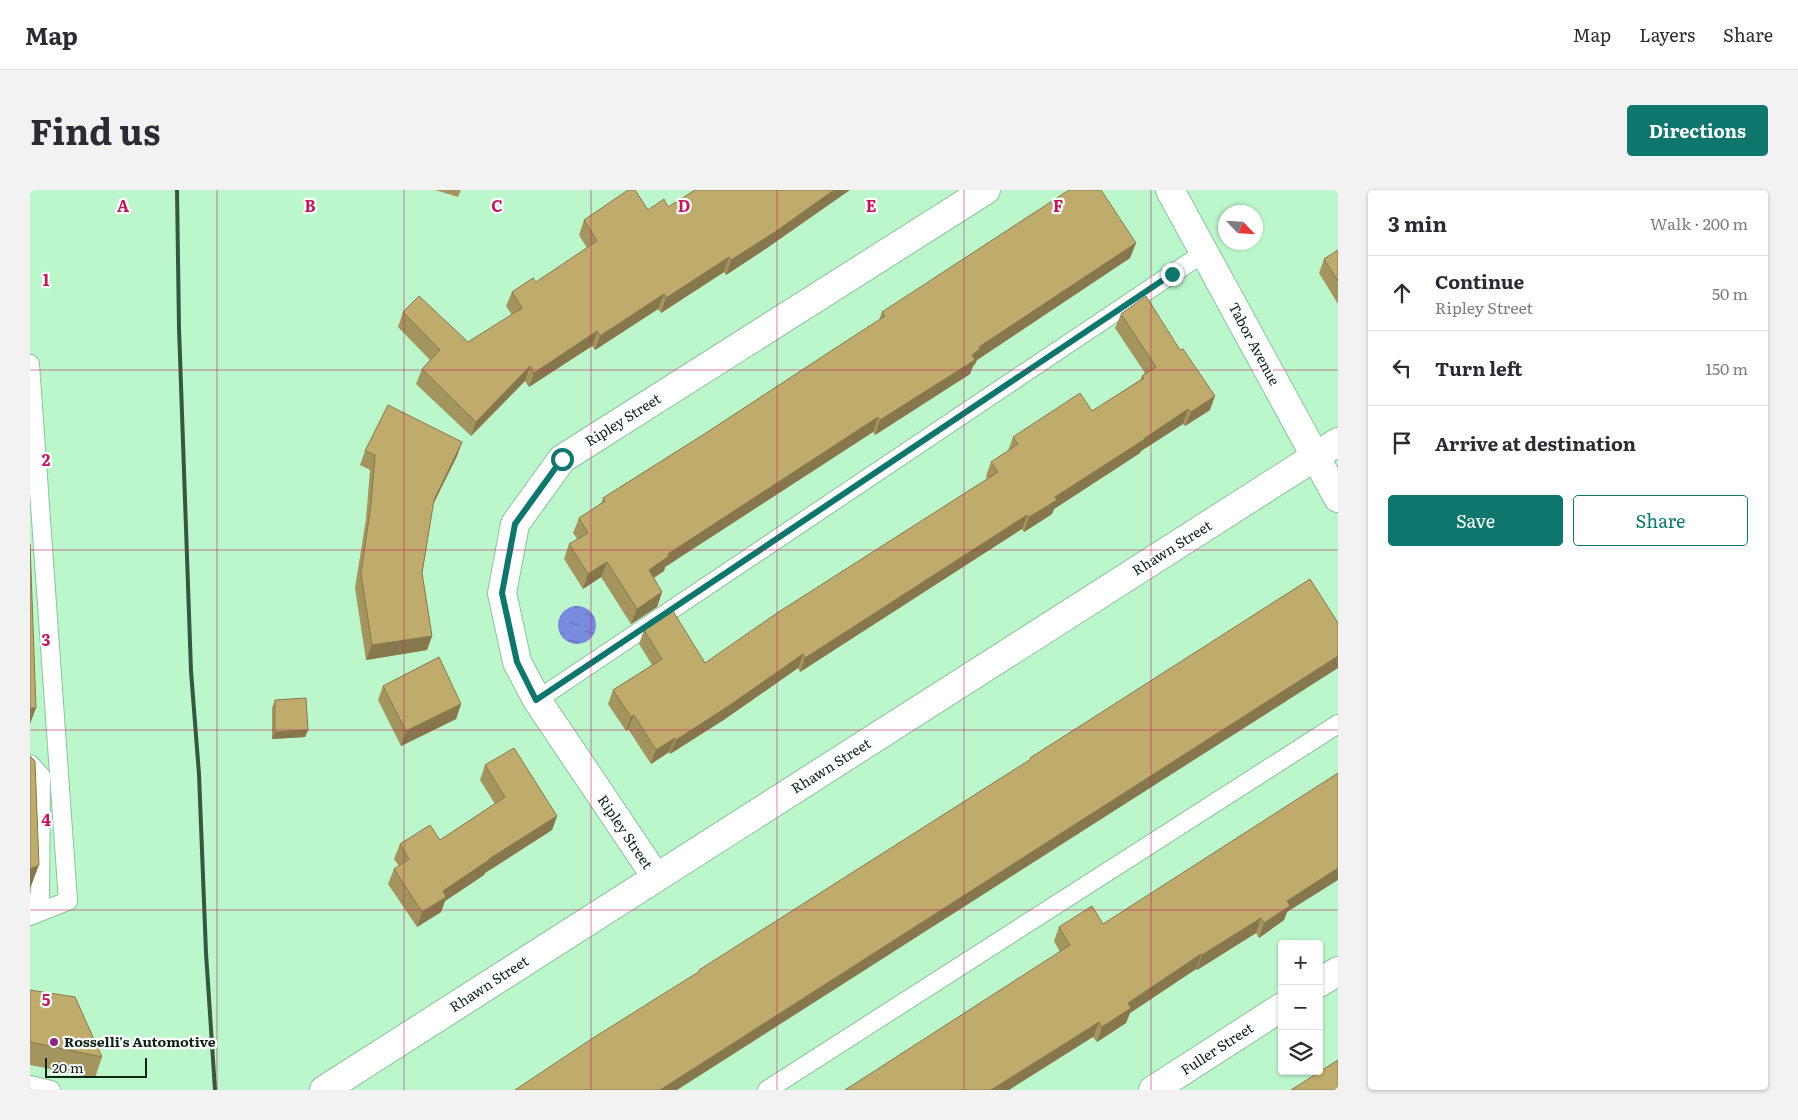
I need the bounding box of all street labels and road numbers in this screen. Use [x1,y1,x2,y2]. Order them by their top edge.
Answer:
street label: Tabor Avenue [1225,298,1285,389]
street label: Ripley Street [581,388,664,450]
street label: Rhawn Street [1128,515,1215,580]
street label: Rhawn Street [787,733,874,798]
street label: Ripley Street [594,790,658,873]
street label: Rhawn Street [445,950,532,1016]
street label: Fuller Street [1176,1017,1257,1079]

